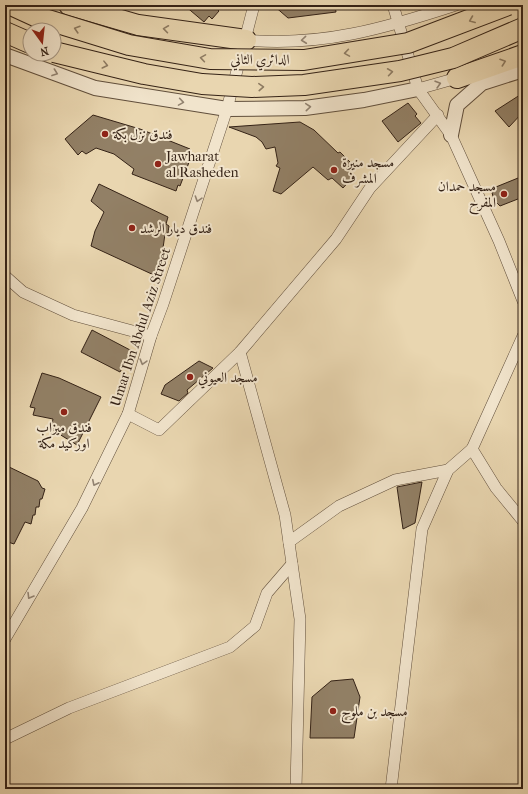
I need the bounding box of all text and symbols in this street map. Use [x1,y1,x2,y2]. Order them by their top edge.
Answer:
one-way arrow [468,15,475,23]
north arrow [22,22,62,62]
one-way arrow [73,25,80,34]
one-way arrow [163,25,169,34]
one-way arrow [301,35,307,44]
text: N [38,44,50,59]
one-way arrow [343,48,350,57]
street label: الدائري الثاني [230,51,290,71]
one-way arrow [200,54,206,63]
one-way arrow [500,58,507,67]
one-way arrow [102,60,109,68]
one-way arrow [51,68,58,76]
one-way arrow [387,68,393,77]
one-way arrow [434,80,441,89]
one-way arrow [258,82,264,91]
one-way arrow [178,97,184,105]
one-way arrow [305,103,311,112]
place label: فندق نزل بكة [112,126,173,143]
marker: فندق نزل بكة [100,129,110,139]
place label: Jawharat al Rasheden [165,148,239,181]
place label: مسجد منيرة المشرف [342,154,394,188]
marker: Jawharat al Rasheden [153,159,163,169]
marker: مسجد منيرة المشرف [329,165,339,175]
place label: مسجد حمدان المفرح [438,178,496,215]
marker: مسجد حمدان المفرح [499,189,509,199]
one-way arrow [194,196,202,203]
place label: فندق ديار الرشد [140,220,212,237]
marker: فندق ديار الرشد [127,223,137,233]
street label: Umar Ibn Abdul Aziz Street [107,246,174,409]
one-way arrow [139,359,148,366]
place label: مسجد العيوني [198,369,258,389]
marker: مسجد العيوني [185,372,195,382]
marker: فندق ميزاب اوركيد مكة [59,407,69,417]
place label: فندق ميزاب اوركيد مكة [36,419,92,452]
one-way arrow [92,478,99,486]
one-way arrow [28,592,35,599]
place label: مسجد بن ملوح [341,703,408,724]
marker: مسجد بن ملوح [328,706,338,716]

